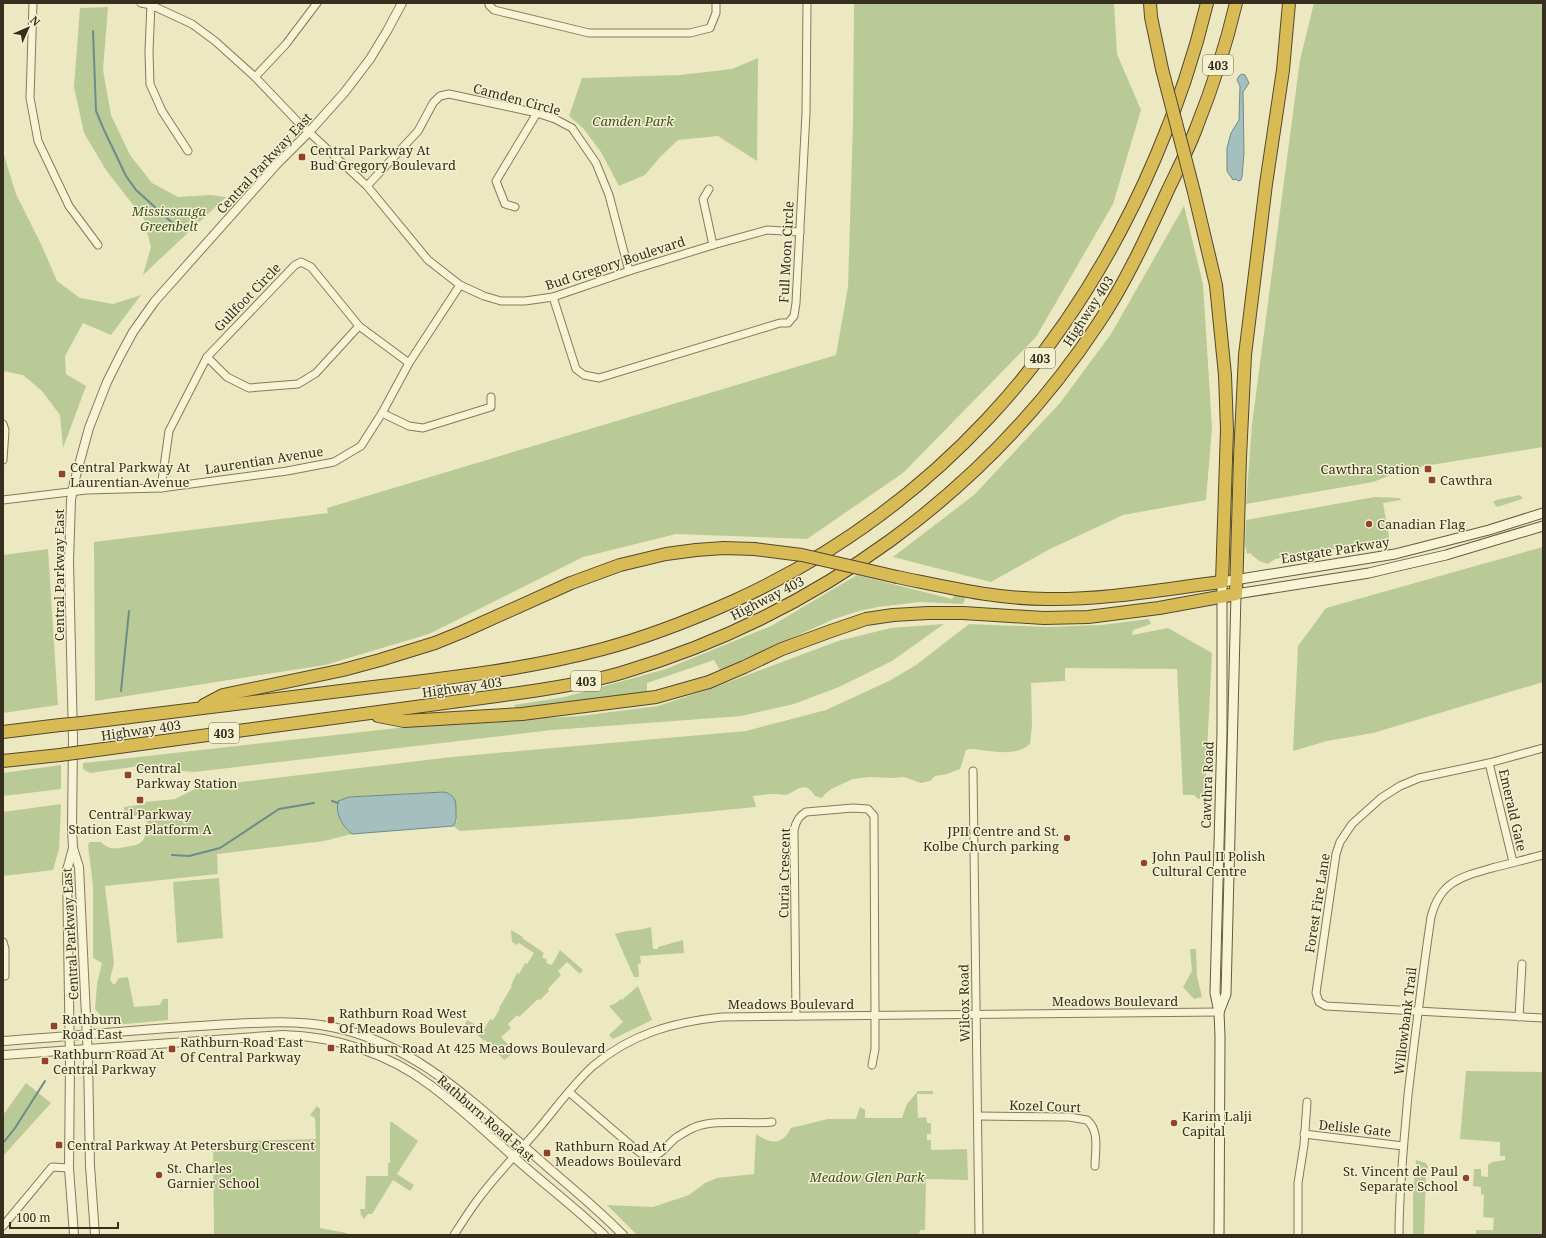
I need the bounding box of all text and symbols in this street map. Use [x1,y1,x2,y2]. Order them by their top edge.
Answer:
north arrow [8,8,48,48]
text: N [27,12,44,29]
road number: 403 [1203,55,1233,75]
street label: Camden Circle [471,79,563,119]
street label: Central Parkway East [212,108,316,217]
park label: Camden Park [592,112,674,130]
place label: Central Parkway At Bud Gregory Boulevard [310,141,456,174]
marker: Central Parkway At Bud Gregory Boulevard [297,152,307,162]
street label: Full Moon Circle [774,201,798,303]
park label: Mississauga Greenbelt [131,202,207,235]
street label: Bud Gregory Boulevard [543,232,687,294]
street label: Gullfoot Circle [210,259,284,335]
street label: Highway 403 [1059,272,1117,350]
road number: 403 [1025,348,1055,368]
street label: Laurentian Avenue [204,442,324,478]
place label: Central Parkway At Laurentian Avenue [70,458,191,491]
place label: Cawthra Station [1321,460,1421,478]
marker: Cawthra Station [1423,464,1433,474]
marker: Central Parkway At Laurentian Avenue [57,469,67,479]
place label: Cawthra [1440,471,1493,489]
marker: Cawthra [1427,475,1437,485]
street label: Central Parkway East [50,508,68,641]
place label: Canadian Flag [1377,515,1465,533]
marker: Canadian Flag [1364,519,1374,529]
street label: Eastgate Parkway [1279,532,1391,567]
street label: Highway 403 [727,572,807,624]
road number: 403 [571,671,601,691]
street label: Highway 403 [421,672,503,702]
street label: Highway 403 [100,715,182,745]
road number: 403 [209,723,239,743]
street label: Cawthra Road [1196,741,1218,829]
place label: Central Parkway Station [136,759,238,792]
street label: Emerald Gate [1495,767,1531,853]
marker: Central Parkway Station [123,770,133,780]
marker: Central Parkway Station East Platform A [135,795,145,805]
place label: Central Parkway Station East Platform A [68,805,212,838]
place label: JPII Centre and St. Kolbe Church parking [923,822,1059,855]
street label: Curia Crescent [774,827,794,918]
marker: JPII Centre and St. Kolbe Church parking [1062,833,1072,843]
place label: John Paul II Polish Cultural Centre [1151,847,1266,880]
street label: Forest Fire Lane [1300,852,1334,954]
marker: John Paul II Polish Cultural Centre [1139,858,1149,868]
street label: Central Parkway East [58,867,82,1001]
street label: Wilcox Road [954,964,974,1042]
street label: Willowbank Trail [1389,966,1421,1076]
street label: Meadows Boulevard [1052,992,1178,1010]
street label: Meadows Boulevard [728,995,854,1013]
place label: Rathburn Road West Of Meadows Boulevard [339,1004,483,1037]
place label: Rathburn Road East [62,1010,123,1043]
marker: Rathburn Road West Of Meadows Boulevard [326,1015,336,1025]
marker: Rathburn Road East [49,1021,59,1031]
place label: Rathburn Road East Of Central Parkway [180,1033,304,1066]
place label: Rathburn Road At 425 Meadows Boulevard [339,1039,605,1057]
marker: Rathburn Road At 425 Meadows Boulevard [326,1043,336,1053]
marker: Rathburn Road East Of Central Parkway [167,1044,177,1054]
place label: Rathburn Road At Central Parkway [53,1045,165,1078]
marker: Rathburn Road At Central Parkway [40,1056,50,1066]
street label: Rathburn Road East [434,1071,539,1166]
street label: Kozel Court [1009,1096,1082,1116]
place label: Karim Lalji Capital [1182,1107,1252,1140]
street label: Delisle Gate [1318,1115,1392,1141]
marker: Karim Lalji Capital [1169,1118,1179,1128]
place label: Central Parkway At Petersburg Crescent [67,1136,315,1154]
place label: Rathburn Road At Meadows Boulevard [555,1137,682,1170]
marker: Central Parkway At Petersburg Crescent [54,1140,64,1150]
marker: Rathburn Road At Meadows Boulevard [542,1148,552,1158]
place label: St. Charles Garnier School [167,1159,259,1192]
place label: St. Vincent de Paul Separate School [1343,1162,1458,1195]
park label: Meadow Glen Park [808,1168,925,1186]
marker: St. Charles Garnier School [154,1170,164,1180]
marker: St. Vincent de Paul Separate School [1461,1173,1471,1183]
scale bar [10,1204,118,1230]
text: 100 m [16,1209,51,1226]

